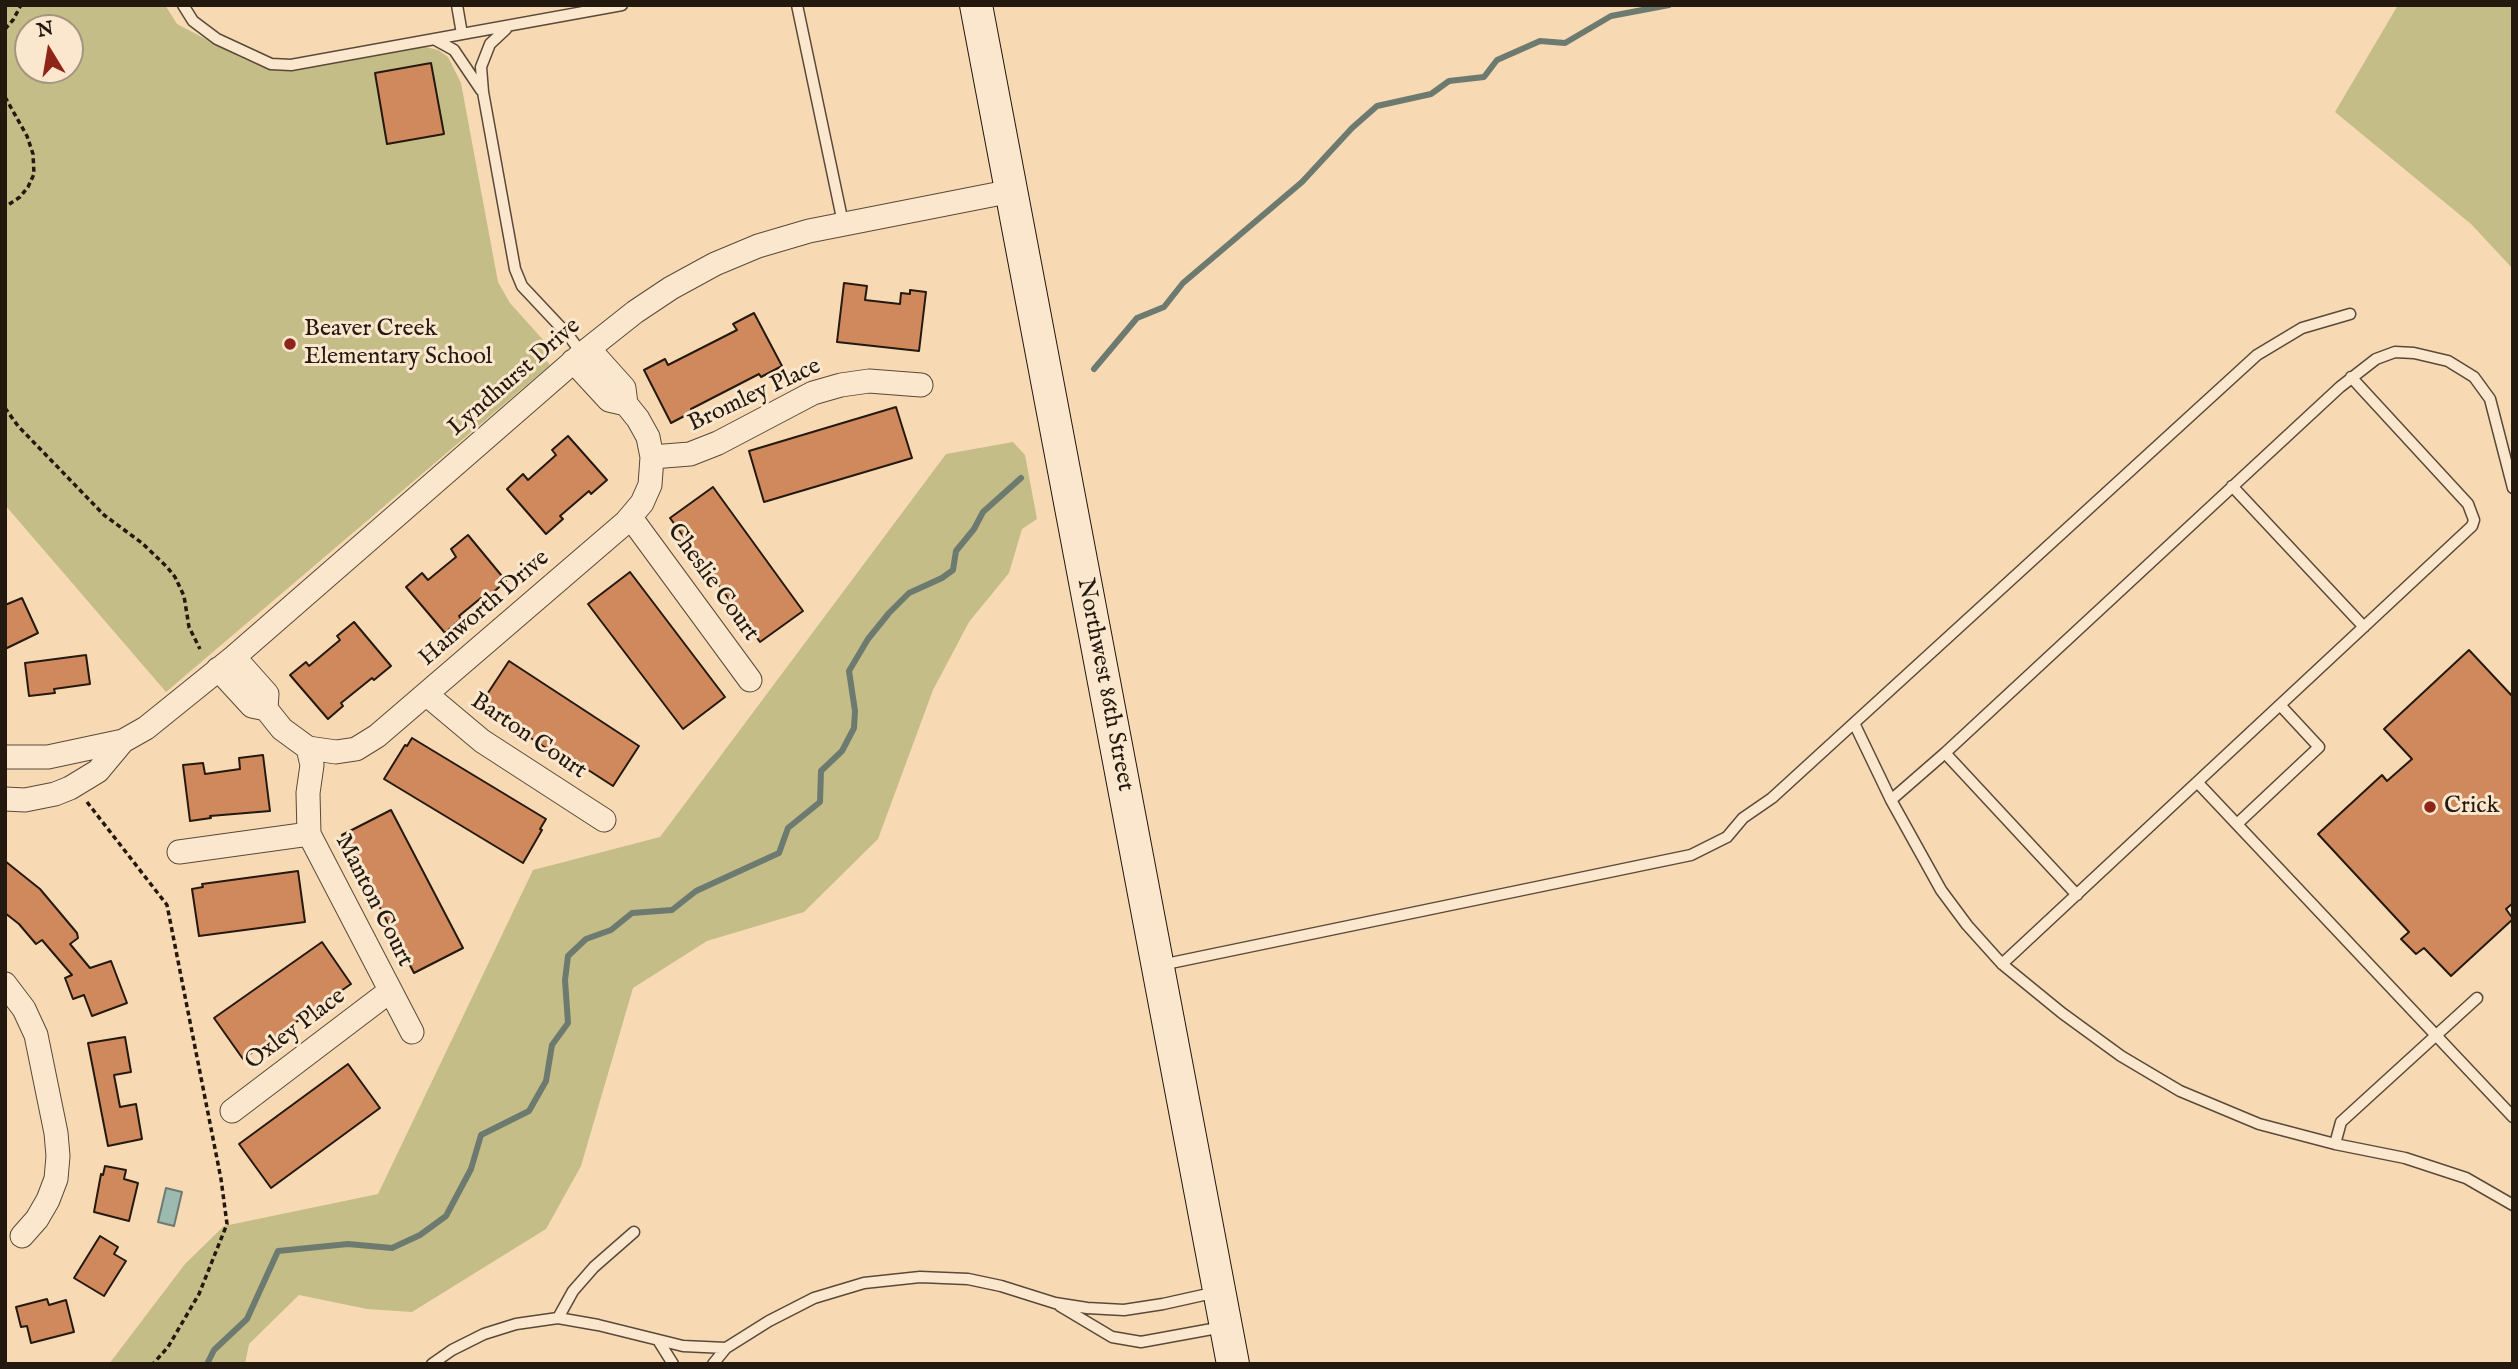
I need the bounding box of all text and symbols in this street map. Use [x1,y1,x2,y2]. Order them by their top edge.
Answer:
north arrow [14,14,84,84]
text: N [35,17,56,44]
street label: Lyndhurst Drive [443,313,587,443]
place label: Beaver Creek Elementary School [304,316,492,372]
marker: Beaver Creek Elementary School [282,336,298,352]
street label: Bromley Place [684,353,826,439]
street label: Cheslie Court [660,519,764,647]
street label: Hanworth Drive [414,545,556,673]
street label: Northwest 86th Street [1069,576,1139,794]
street label: Barton Court [465,688,591,786]
place label: Crick [2444,793,2499,821]
marker: Crick [2422,799,2438,815]
street label: Manton Court [327,830,419,972]
street label: Oxley Place [240,983,352,1077]

